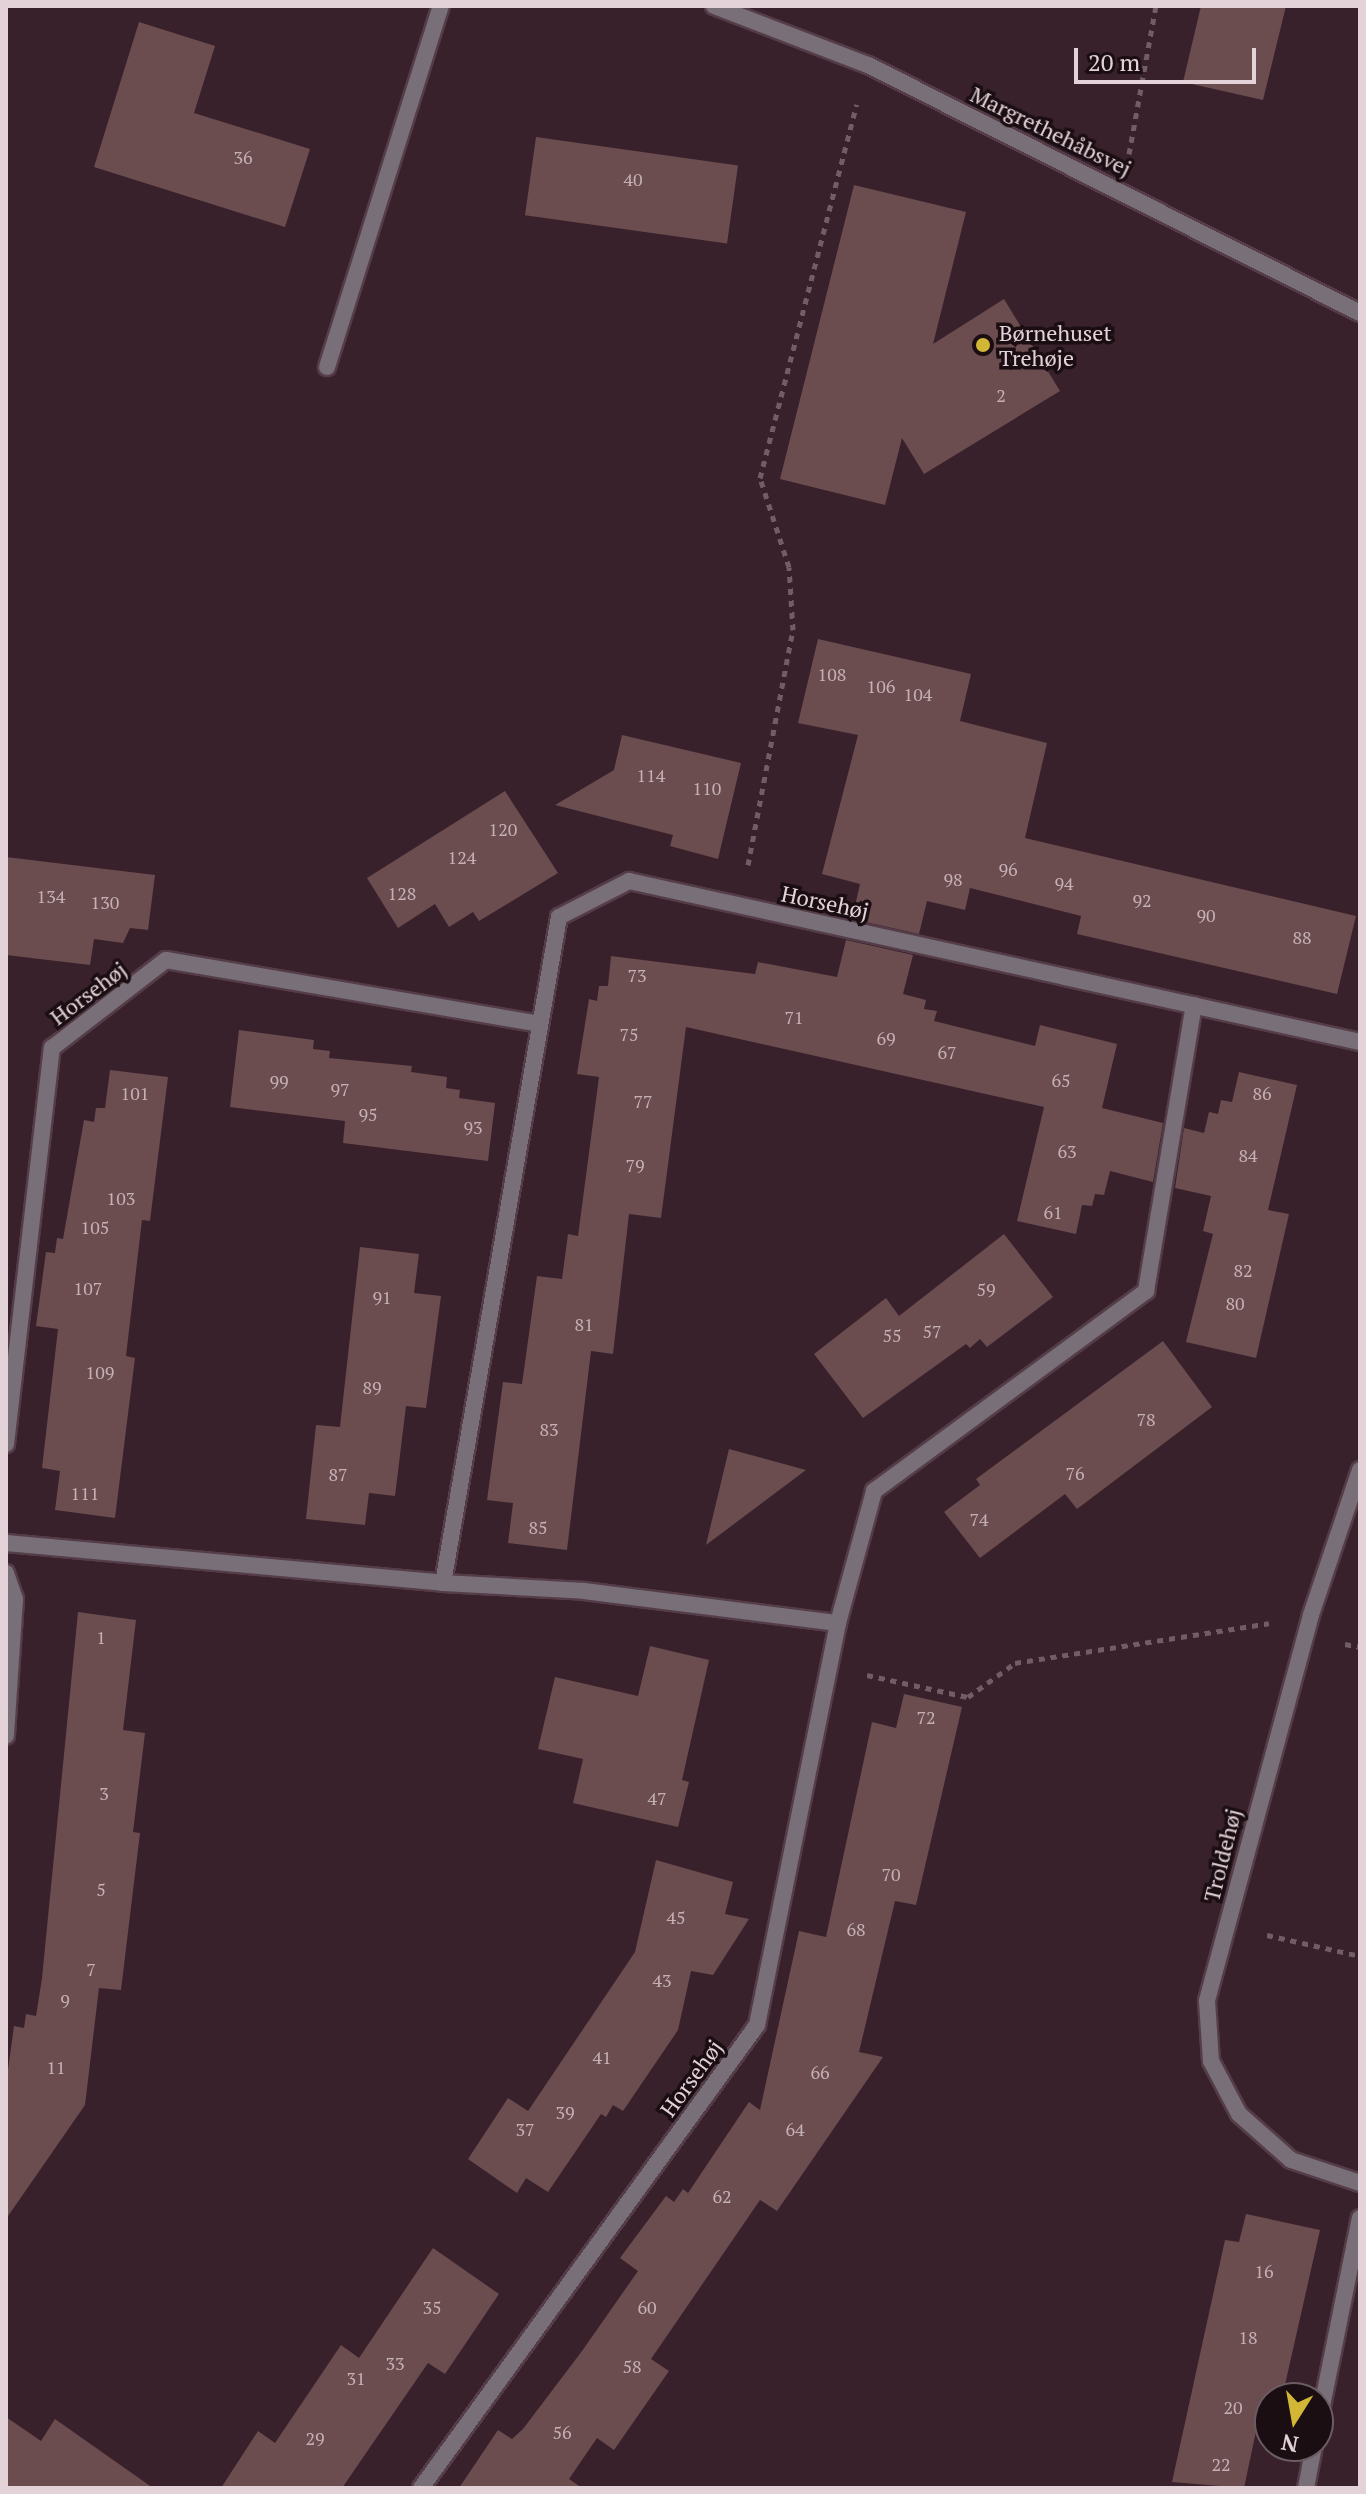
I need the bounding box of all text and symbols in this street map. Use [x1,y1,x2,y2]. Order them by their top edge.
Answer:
scale bar [1078,32,1260,82]
text: 20 m [1088,46,1140,78]
street label: Margrethehåbsvej [966,81,1136,181]
house number: 36 [233,146,253,168]
house number: 40 [623,168,643,190]
place label: Børnehuset Trehøje [999,319,1112,370]
marker: Børnehuset Trehøje [974,336,992,354]
house number: 2 [996,384,1006,406]
house number: 108 [818,663,846,685]
house number: 106 [867,675,895,697]
house number: 104 [904,683,932,705]
house number: 114 [637,764,665,786]
house number: 110 [693,777,721,799]
house number: 120 [489,818,517,840]
house number: 124 [448,846,476,868]
house number: 96 [998,858,1018,880]
house number: 98 [943,868,963,890]
house number: 94 [1054,872,1074,894]
street label: Horsehøj [779,880,871,924]
house number: 128 [388,882,416,904]
house number: 134 [37,885,65,907]
house number: 92 [1132,889,1152,911]
house number: 130 [91,891,119,913]
house number: 90 [1196,904,1216,926]
house number: 88 [1292,926,1312,948]
street label: Horsehøj [45,956,131,1030]
house number: 73 [627,964,647,986]
house number: 71 [784,1006,804,1028]
house number: 75 [619,1023,639,1045]
house number: 69 [876,1027,896,1049]
house number: 67 [937,1041,957,1063]
house number: 65 [1051,1069,1071,1091]
house number: 99 [269,1070,289,1092]
house number: 97 [330,1078,350,1100]
house number: 101 [121,1082,149,1104]
house number: 86 [1252,1082,1272,1104]
house number: 77 [633,1090,653,1112]
house number: 95 [358,1103,378,1125]
house number: 93 [463,1116,483,1138]
house number: 63 [1057,1140,1077,1162]
house number: 84 [1238,1144,1258,1166]
house number: 79 [625,1154,645,1176]
house number: 103 [107,1187,135,1209]
house number: 61 [1043,1201,1063,1223]
house number: 105 [81,1216,109,1238]
house number: 82 [1233,1259,1253,1281]
house number: 107 [74,1277,102,1299]
house number: 59 [976,1278,996,1300]
house number: 91 [372,1286,392,1308]
house number: 80 [1225,1292,1245,1314]
house number: 81 [574,1313,594,1335]
house number: 57 [922,1320,942,1342]
house number: 55 [882,1324,902,1346]
house number: 109 [86,1361,114,1383]
house number: 89 [362,1376,382,1398]
house number: 78 [1136,1408,1156,1430]
house number: 83 [539,1418,559,1440]
house number: 76 [1065,1462,1085,1484]
house number: 87 [328,1463,348,1485]
house number: 111 [71,1482,99,1504]
house number: 74 [969,1508,989,1530]
house number: 85 [528,1516,548,1538]
house number: 1 [96,1626,106,1648]
house number: 72 [916,1706,936,1728]
house number: 3 [99,1782,109,1804]
house number: 47 [647,1787,667,1809]
street label: Troldehøj [1198,1806,1246,1904]
house number: 70 [881,1863,901,1885]
house number: 5 [96,1878,106,1900]
house number: 45 [666,1906,686,1928]
house number: 68 [846,1918,866,1940]
house number: 7 [86,1958,96,1980]
house number: 43 [652,1969,672,1991]
house number: 9 [60,1989,70,2011]
street label: Horsehøj [654,2034,728,2122]
house number: 41 [592,2046,612,2068]
house number: 11 [46,2056,66,2078]
house number: 66 [810,2061,830,2083]
house number: 39 [555,2101,575,2123]
house number: 37 [515,2118,535,2140]
house number: 64 [785,2118,805,2140]
house number: 62 [712,2185,732,2207]
house number: 16 [1254,2260,1274,2282]
house number: 35 [422,2296,442,2318]
house number: 60 [637,2296,657,2318]
house number: 18 [1238,2326,1258,2348]
house number: 33 [385,2352,405,2374]
house number: 58 [622,2355,642,2377]
house number: 31 [346,2367,366,2389]
north arrow [1254,2382,1334,2462]
house number: 20 [1223,2396,1243,2418]
house number: 56 [552,2421,572,2443]
house number: 29 [305,2427,325,2449]
text: N [1279,2428,1301,2460]
house number: 22 [1211,2453,1231,2475]

